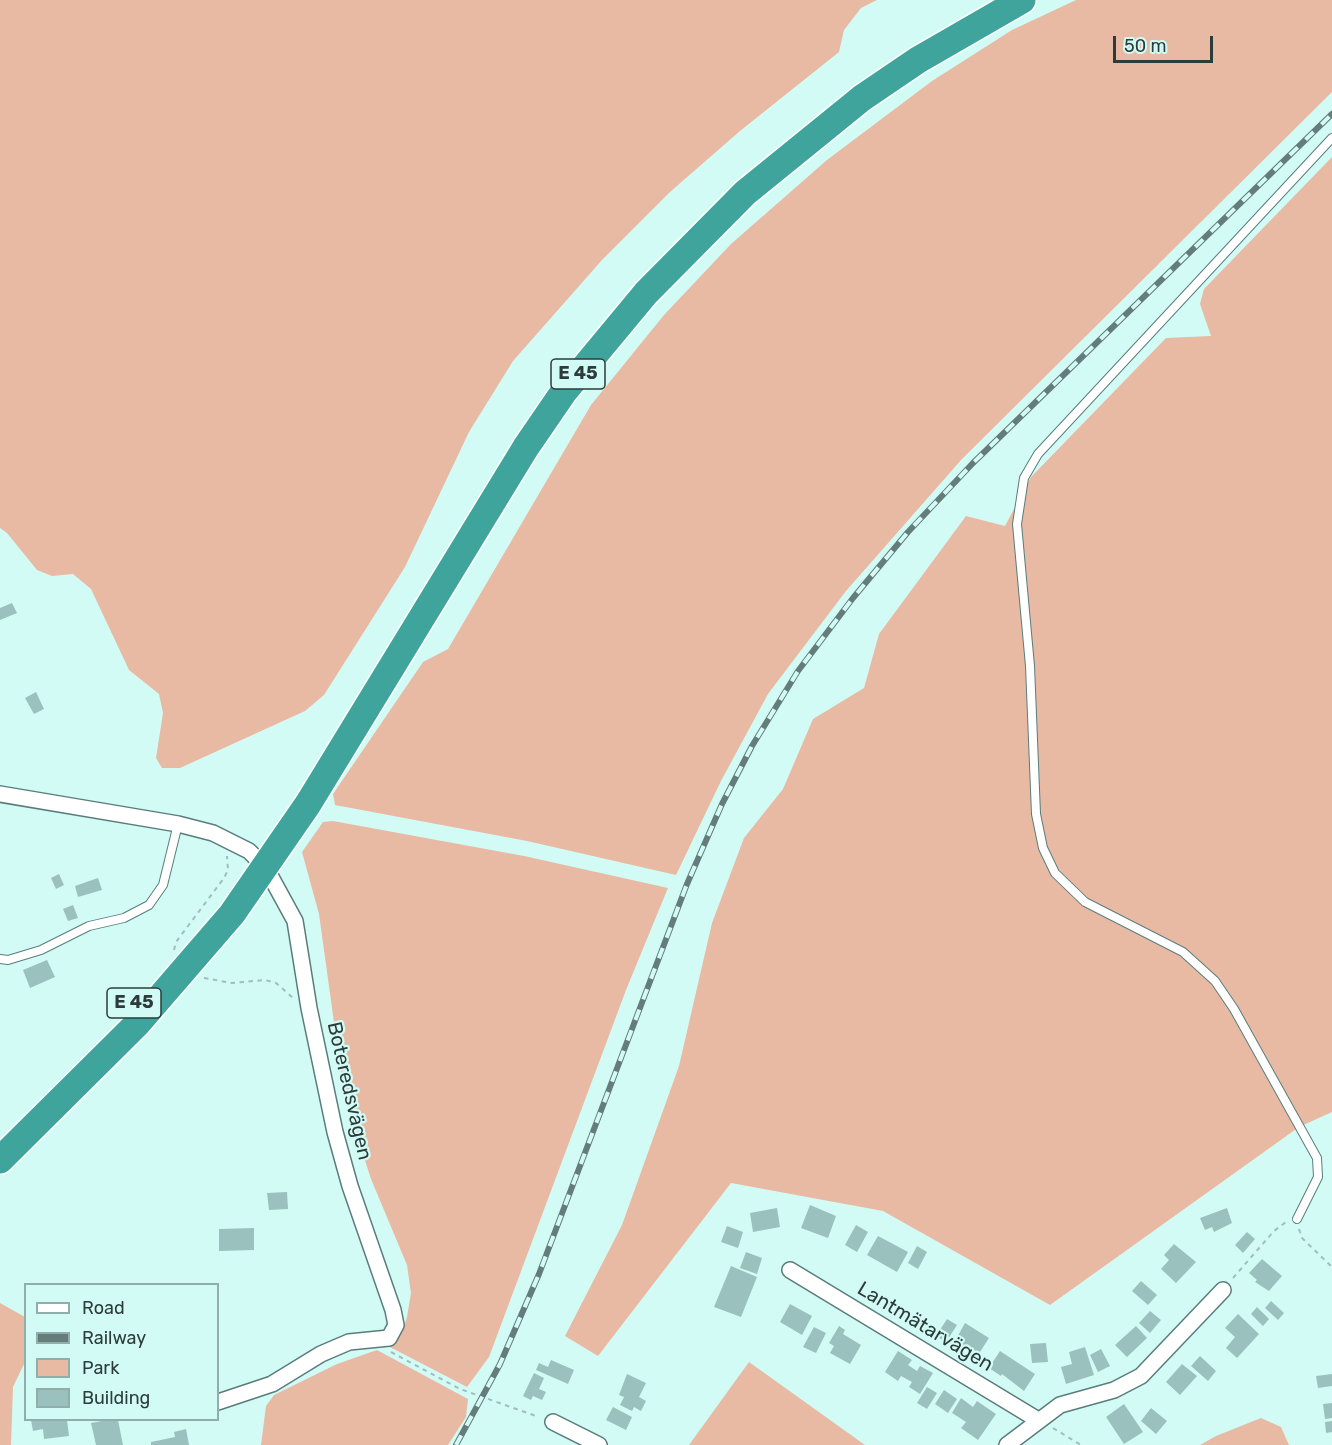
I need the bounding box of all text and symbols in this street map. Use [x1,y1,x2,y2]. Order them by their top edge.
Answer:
scale bar [1116,24,1216,62]
text: 50 m [1124,35,1167,57]
road number: E 45 [551,359,605,389]
road number: E 45 [107,988,161,1018]
street label: Boteredsvägen [321,1020,377,1162]
street label: Lantmätarvägen [853,1277,997,1377]
legend [24,1283,219,1421]
text: Road [82,1297,125,1319]
text: Railway [82,1327,146,1349]
text: Park [82,1357,119,1379]
text: Building [82,1387,150,1409]

